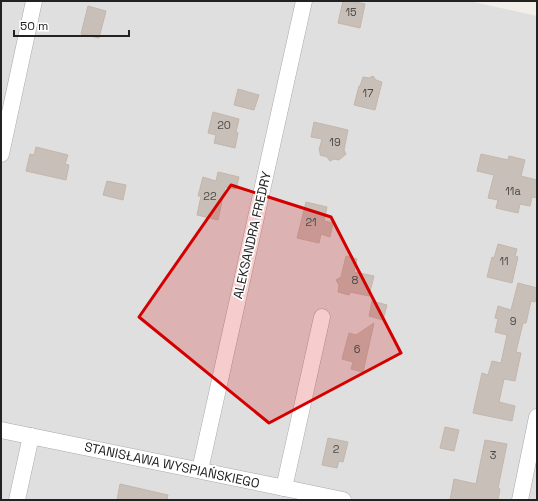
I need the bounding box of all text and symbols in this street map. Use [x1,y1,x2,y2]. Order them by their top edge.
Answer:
house number: 15 [345,5,357,19]
scale bar [14,12,129,38]
text: 50 m [20,18,48,34]
house number: 17 [363,86,373,100]
house number: 20 [217,118,231,132]
house number: 19 [329,135,341,149]
street label: ALEKSANDRA FREDRY [229,169,275,301]
house number: 11a [505,184,521,198]
house number: 22 [203,189,217,203]
house number: 21 [305,215,317,229]
house number: 11 [499,254,509,268]
house number: 8 [352,273,359,287]
house number: 9 [510,314,517,328]
house number: 6 [354,342,361,356]
street label: STANISŁAWA WYSPIAŃSKIEGO [83,438,261,492]
house number: 2 [333,442,340,456]
house number: 3 [490,448,497,462]

